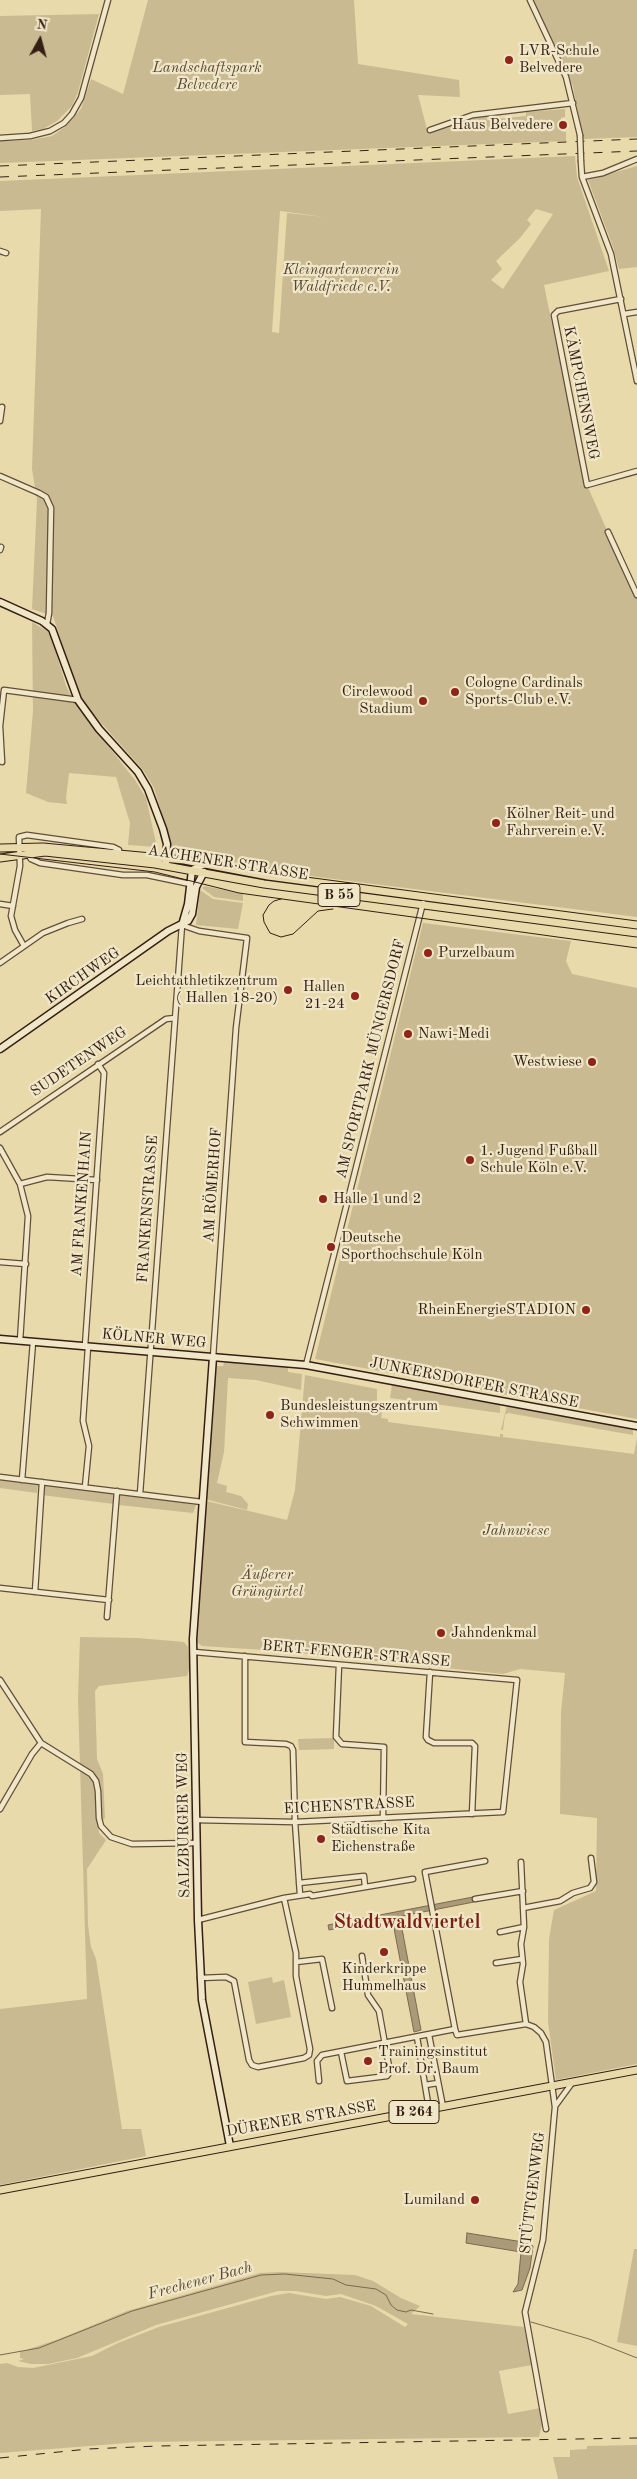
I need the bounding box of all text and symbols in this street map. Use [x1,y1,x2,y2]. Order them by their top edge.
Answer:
north arrow [15,15,65,65]
text: N [36,18,48,33]
place label: LVR-Schule Belvedere [519,42,599,77]
marker: LVR-Schule Belvedere [503,54,515,66]
park label: Landschaftspark Belvedere [153,59,261,94]
place label: Haus Belvedere [452,116,553,134]
marker: Haus Belvedere [557,119,569,131]
park label: Kleingartenverein Waldfriede e.V. [283,261,399,296]
street label: KÄMPCHENSWEG [559,325,603,461]
place label: Cologne Cardinals Sports-Club e.V. [465,674,583,709]
place label: Circlewood Stadium [342,683,413,718]
marker: Cologne Cardinals Sports-Club e.V. [449,686,461,698]
marker: Circlewood Stadium [417,695,429,707]
place label: Kölner Reit- und Fahrverein e.V. [506,805,615,840]
marker: Kölner Reit- und Fahrverein e.V. [490,817,502,829]
street label: AACHENER STRASSE [146,841,310,885]
road number: B 55 [318,884,360,906]
street label: AM SPORTPARK MÜNGERSDORF [332,937,410,1181]
street label: KIRCHWEG [42,944,124,1008]
place label: Purzelbaum [438,944,515,962]
marker: Purzelbaum [422,947,434,959]
place label: Leichtathletikzentrum ( Hallen 18-20) [135,972,278,1007]
place label: Hallen 21-24 [303,978,345,1013]
marker: Leichtathletikzentrum ( Hallen 18-20) [282,984,294,996]
marker: Hallen 21-24 [349,990,361,1002]
street label: SUDETENWEG [27,1023,131,1101]
place label: Nawi-Medi [418,1025,489,1043]
marker: Nawi-Medi [402,1028,414,1040]
place label: Westwiese [513,1053,582,1071]
marker: Westwiese [586,1056,598,1068]
street label: AM RÖMERHOF [200,1127,226,1243]
street label: AM FRANKENHAIN [68,1131,96,1277]
street label: FRANKENSTRASSE [134,1134,162,1284]
place label: 1. Jugend Fußball Schule Köln e.V. [480,1142,598,1177]
marker: 1. Jugend Fußball Schule Köln e.V. [464,1154,476,1166]
place label: Halle 1 und 2 [333,1190,421,1208]
marker: Halle 1 und 2 [317,1193,329,1205]
place label: Deutsche Sporthochschule Köln [341,1229,483,1264]
marker: Deutsche Sporthochschule Köln [325,1241,337,1253]
place label: RheinEnergieSTADION [418,1301,576,1319]
marker: RheinEnergieSTADION [580,1304,592,1316]
street label: KÖLNER WEG [101,1325,207,1353]
street label: JUNKERSDORFER STRASSE [368,1354,580,1412]
place label: Bundesleistungszentrum Schwimmen [280,1397,438,1432]
marker: Bundesleistungszentrum Schwimmen [264,1409,276,1421]
park label: Jahnwiese [483,1522,549,1540]
park label: Äußerer Grüngürtel [231,1566,303,1601]
place label: Jahndenkmal [451,1624,537,1642]
marker: Jahndenkmal [435,1627,447,1639]
street label: BERT-FENGER-STRASSE [261,1637,451,1671]
street label: SALZBURGER WEG [174,1752,194,1898]
street label: EICHENSTRASSE [283,1794,415,1818]
place label: Städtische Kita Eichenstraße [331,1821,430,1856]
marker: Städtische Kita Eichenstraße [315,1833,327,1845]
district label: Stadtwaldviertel [333,1911,481,1935]
marker: Kinderkrippe Hummelhaus [378,1946,390,1958]
place label: Kinderkrippe Hummelhaus [342,1960,426,1995]
place label: Trainingsinstitut Prof. Dr. Baum [378,2043,488,2078]
marker: Trainingsinstitut Prof. Dr. Baum [362,2055,374,2067]
street label: DÜRENER STRASSE [225,2097,377,2141]
road number: B 264 [389,2100,439,2124]
street label: STÜTTGENWEG [517,2131,549,2255]
place label: Lumiland [404,2191,465,2209]
marker: Lumiland [469,2194,481,2206]
water label: Frechener Bach [146,2258,254,2304]

